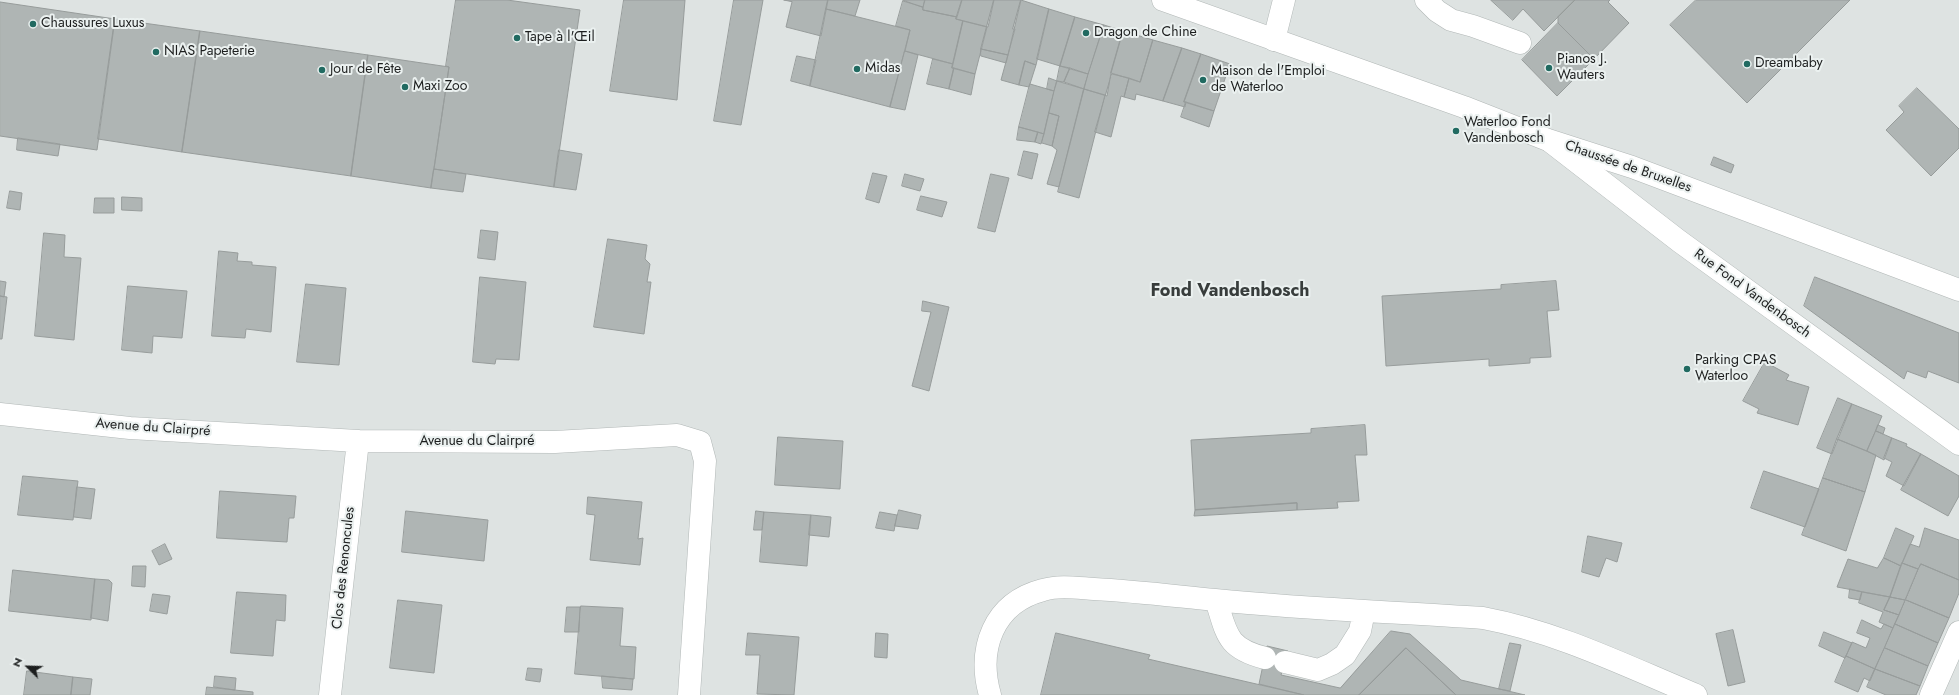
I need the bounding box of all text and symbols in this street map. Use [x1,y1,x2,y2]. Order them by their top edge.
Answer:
place label: Chaussures Luxus [41,16,144,32]
marker: Chaussures Luxus [28,19,38,29]
place label: Dragon de Chine [1094,25,1197,41]
marker: Dragon de Chine [1081,28,1091,38]
place label: Tape à l'Œil [525,30,595,46]
marker: Tape à l'Œil [512,33,522,43]
place label: NIAS Papeterie [164,44,255,60]
marker: NIAS Papeterie [151,47,161,57]
place label: Pianos J. Wauters [1557,52,1607,84]
place label: Dreambaby [1755,56,1823,72]
marker: Dreambaby [1742,59,1752,69]
place label: Midas [865,61,900,77]
place label: Jour de Fête [330,62,401,78]
marker: Pianos J. Wauters [1544,63,1554,73]
marker: Midas [852,64,862,74]
place label: Maison de l'Emploi de Waterloo [1211,64,1325,96]
marker: Jour de Fête [317,65,327,75]
marker: Maison de l'Emploi de Waterloo [1198,75,1208,85]
place label: Maxi Zoo [413,79,467,95]
marker: Maxi Zoo [400,82,410,92]
place label: Waterloo Fond Vandenbosch [1464,115,1551,148]
marker: Waterloo Fond Vandenbosch [1451,126,1461,136]
street label: Chaussée de Bruxelles [1563,137,1693,197]
street label: Rue Fond Vandenbosch [1690,246,1814,342]
district label: Fond Vandenbosch [1150,281,1310,303]
place label: Parking CPAS Waterloo [1695,353,1776,386]
marker: Parking CPAS Waterloo [1682,364,1692,374]
street label: Avenue du Clairpré [95,416,211,440]
street label: Avenue du Clairpré [419,434,535,450]
street label: Clos des Renoncules [329,506,359,630]
north arrow [8,647,48,687]
text: N [8,655,26,669]

